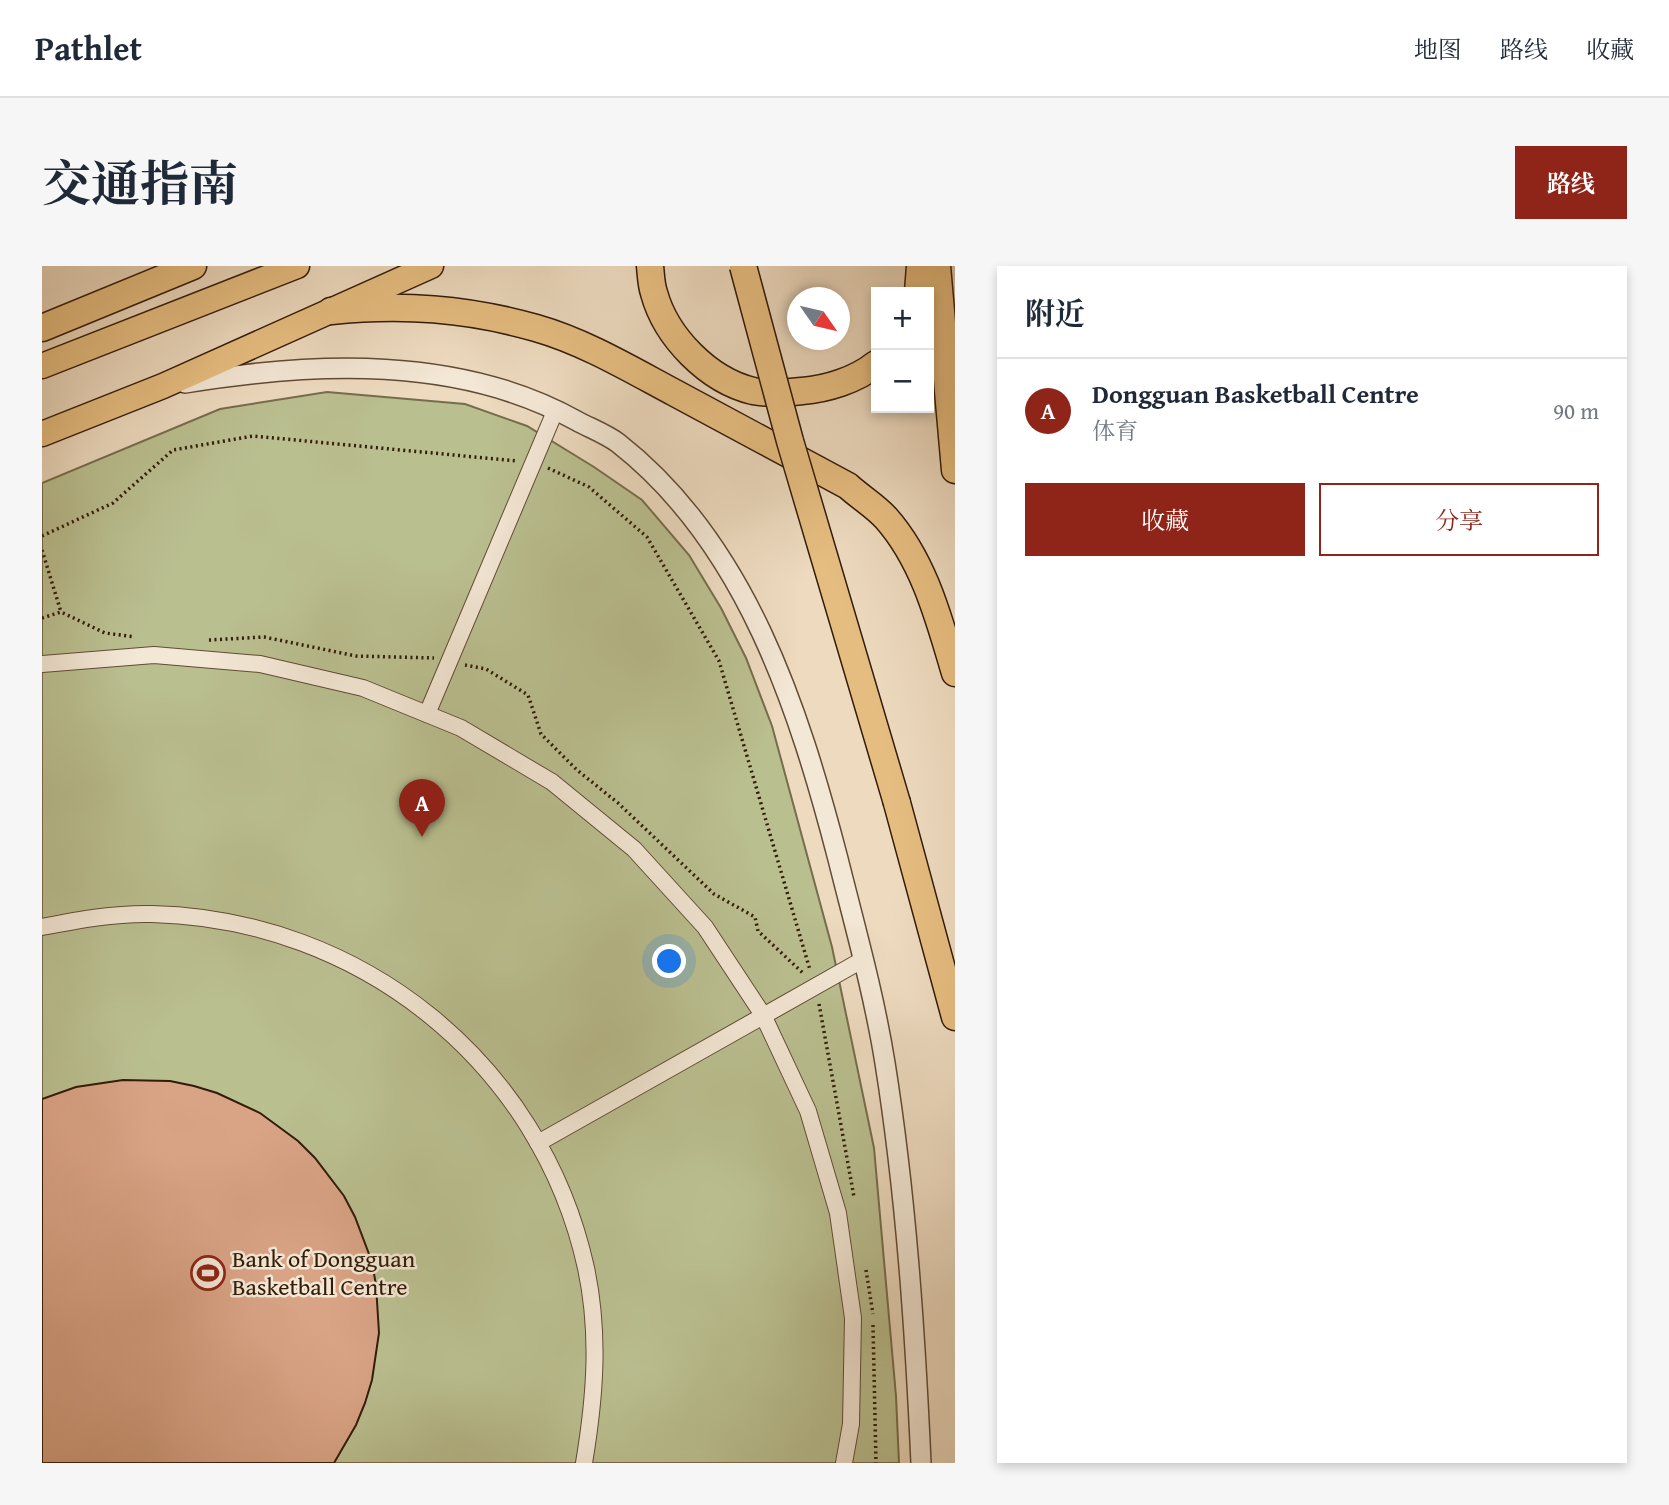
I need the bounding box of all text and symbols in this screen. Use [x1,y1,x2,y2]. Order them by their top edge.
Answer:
text: Pathlet [35,24,142,72]
text: 地图 [1414,32,1462,67]
text: 路线 [1500,32,1548,67]
text: 收藏 [1586,32,1634,67]
button: 路线 [1515,146,1627,219]
text: 交通指南 [42,147,238,219]
north arrow [787,287,850,350]
map controls [871,287,934,413]
button: + [871,287,934,350]
text: 附近 [1025,291,1085,335]
button: − [871,350,934,413]
text: Dongguan Basketball Centre [1092,374,1419,413]
text: A [1041,394,1055,427]
text: 90 m [1553,394,1599,427]
text: 体育 [1092,414,1138,447]
button: 收藏 [1025,483,1305,556]
button: 分享 [1319,483,1599,556]
pin: A [399,779,445,837]
your location [652,944,686,978]
place label: Bank of Dongguan Basketball Centre [232,1241,416,1304]
sports icon: Bank of Dongguan Basketball Centre [189,1254,227,1292]

